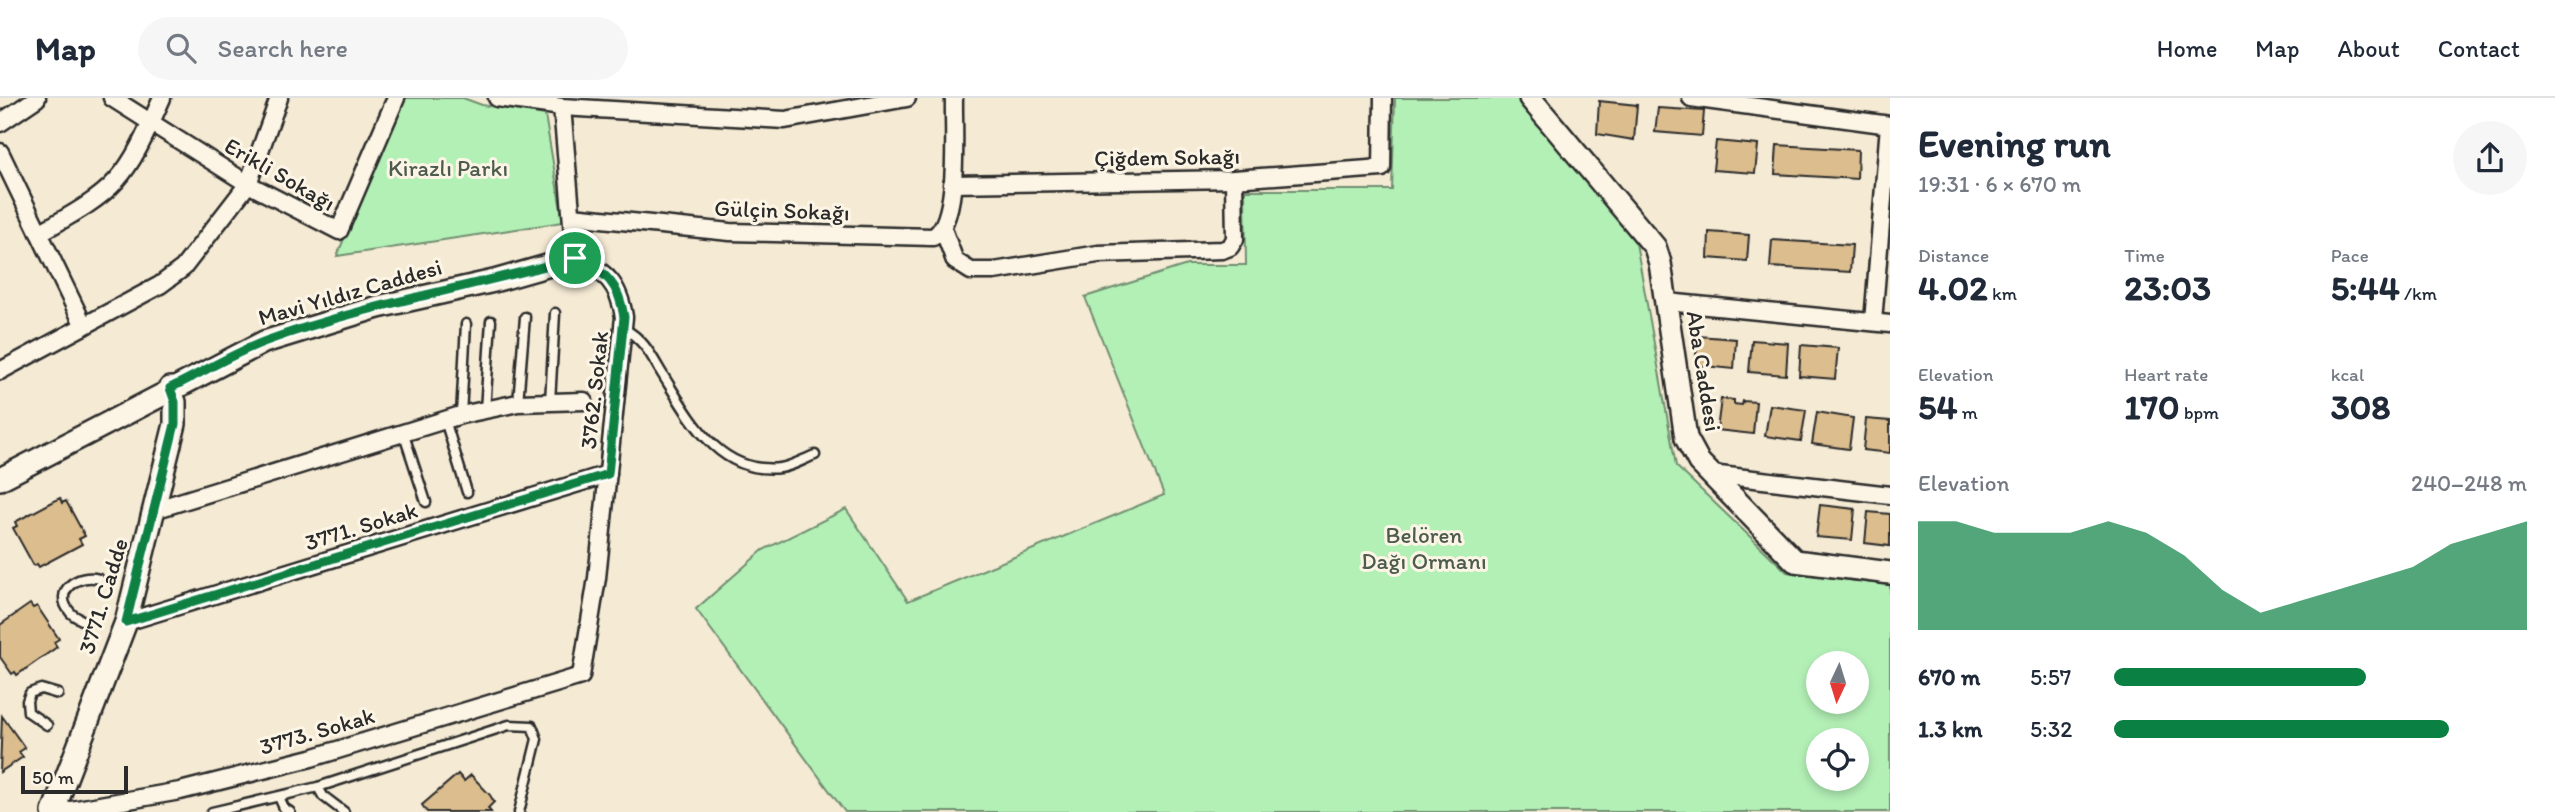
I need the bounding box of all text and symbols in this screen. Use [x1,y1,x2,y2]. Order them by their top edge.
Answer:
search box [138,17,628,80]
text: Map [35,29,96,68]
icon: search [162,29,200,67]
text: Search here [218,32,348,64]
text: Home [2157,34,2217,63]
text: Map [2255,34,2299,63]
text: About [2337,34,2400,63]
text: Contact [2438,34,2520,63]
text: Evening run [1918,121,2111,167]
button: share [2453,121,2527,195]
street label: Erikli Sokağı [220,131,340,217]
street label: Çiğdem Sokağı [1094,142,1240,172]
park label: Kirazlı Parkı [388,154,508,182]
text: 19:31 · 6 × 670 m [1918,170,2081,198]
street label: Gülçin Sokağı [714,194,850,226]
pin [545,228,605,288]
icon: arrive [556,239,594,277]
text: Distance [1918,244,1989,267]
text: Time [2124,244,2165,267]
text: Pace [2331,244,2369,267]
street label: Mavi Yıldız Caddesi [255,252,445,332]
text: 4.02 [1918,267,1988,309]
text: 23:03 [2124,267,2211,309]
text: 5:44 [2331,267,2400,309]
text: km [1988,282,2017,305]
text: /km [2400,282,2437,305]
street label: Aba Caddesi [1681,309,1727,433]
street label: 3762. Sokak [574,329,614,450]
text: Elevation [1918,363,1994,386]
text: Heart rate [2124,363,2208,386]
text: kcal [2331,363,2364,386]
text: 54 [1918,386,1957,428]
text: 170 [2124,386,2180,428]
text: 308 [2331,386,2390,428]
text: m [1957,401,1978,424]
text: bpm [2180,401,2219,424]
text: Elevation [1918,469,2009,497]
text: 240–248 m [2411,469,2527,497]
street label: 3771. Sokak [301,496,421,556]
park label: Belören Dağı Ormanı [1361,521,1487,575]
street label: 3771. Cadde [72,535,134,657]
north arrow [1806,651,1869,714]
map controls [1806,651,1869,791]
text: 670 m [1918,663,1980,691]
text: 5:57 [2030,663,2071,691]
street label: 3773. Sokak [256,701,378,761]
text: 1.3 km [1918,715,1982,743]
text: 5:32 [2030,715,2072,743]
button: locate [1806,728,1869,791]
scale bar [21,763,128,795]
text: 50 m [32,766,74,789]

